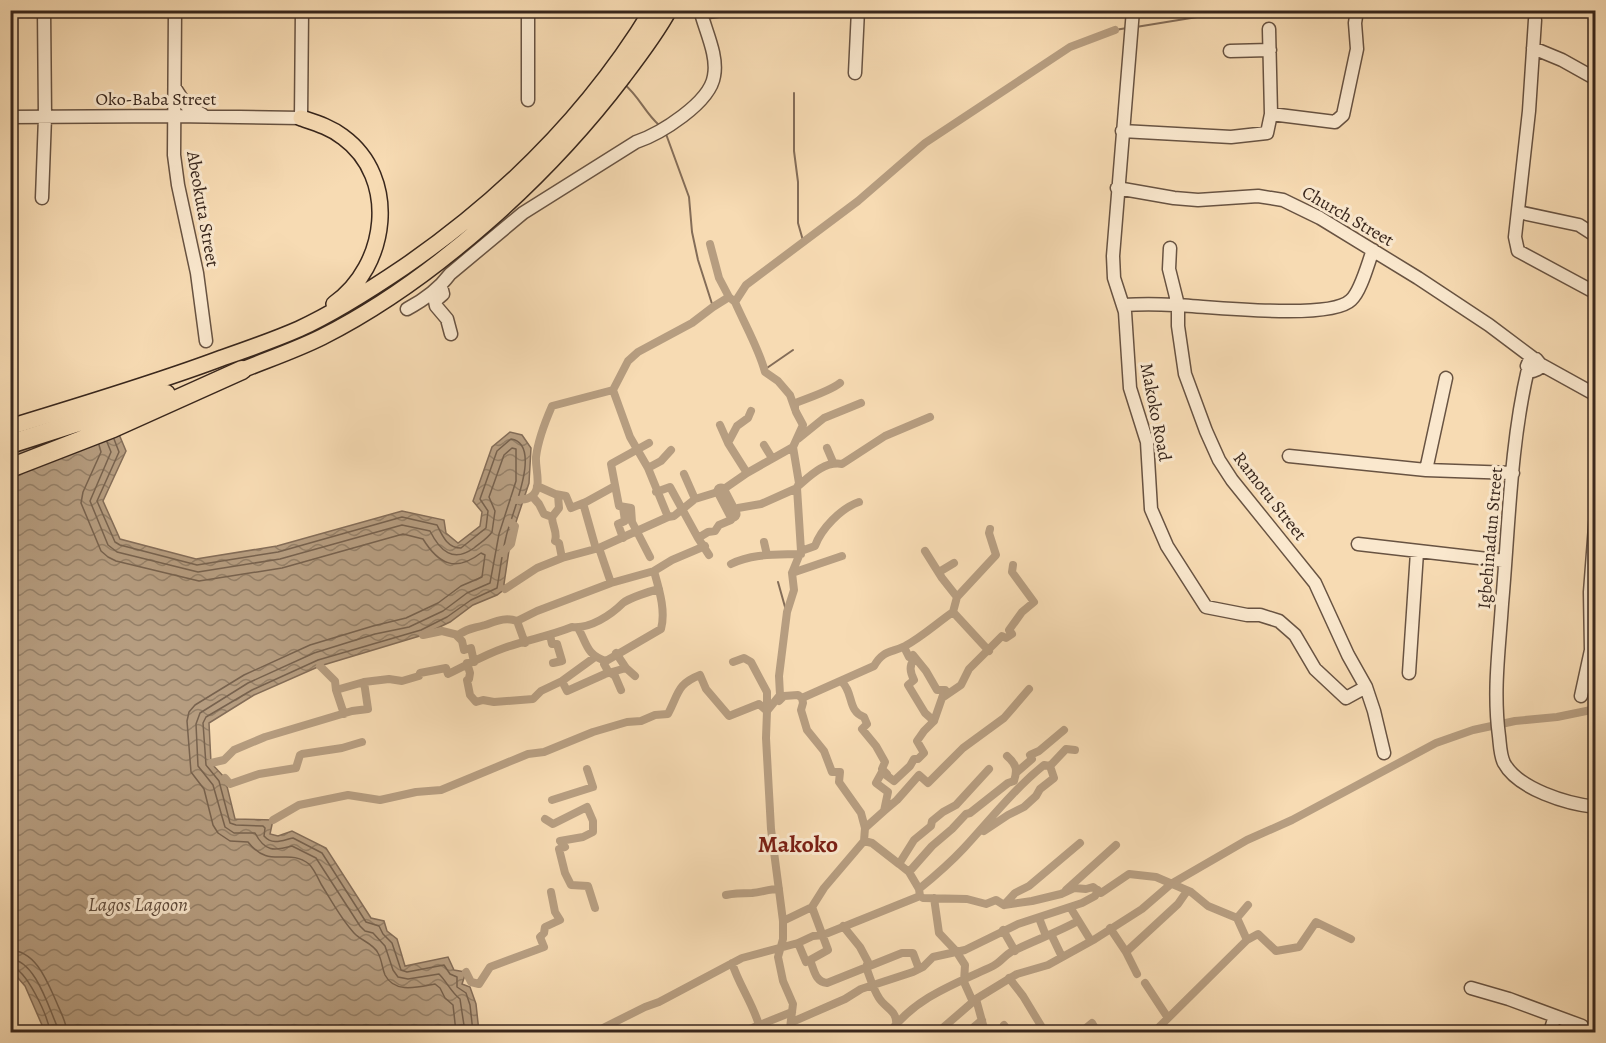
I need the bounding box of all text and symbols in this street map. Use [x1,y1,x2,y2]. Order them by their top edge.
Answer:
street label: Oko-Baba Street [96,87,216,111]
street label: Abeokuta Street [181,148,225,269]
street label: Church Street [1298,180,1398,252]
street label: Makoko Road [1135,361,1177,463]
street label: Ramotu Street [1228,447,1312,545]
street label: Igbehinadun Street [1472,466,1508,610]
district label: Makoko [758,828,838,860]
water label: Lagos Lagoon [88,891,188,918]

